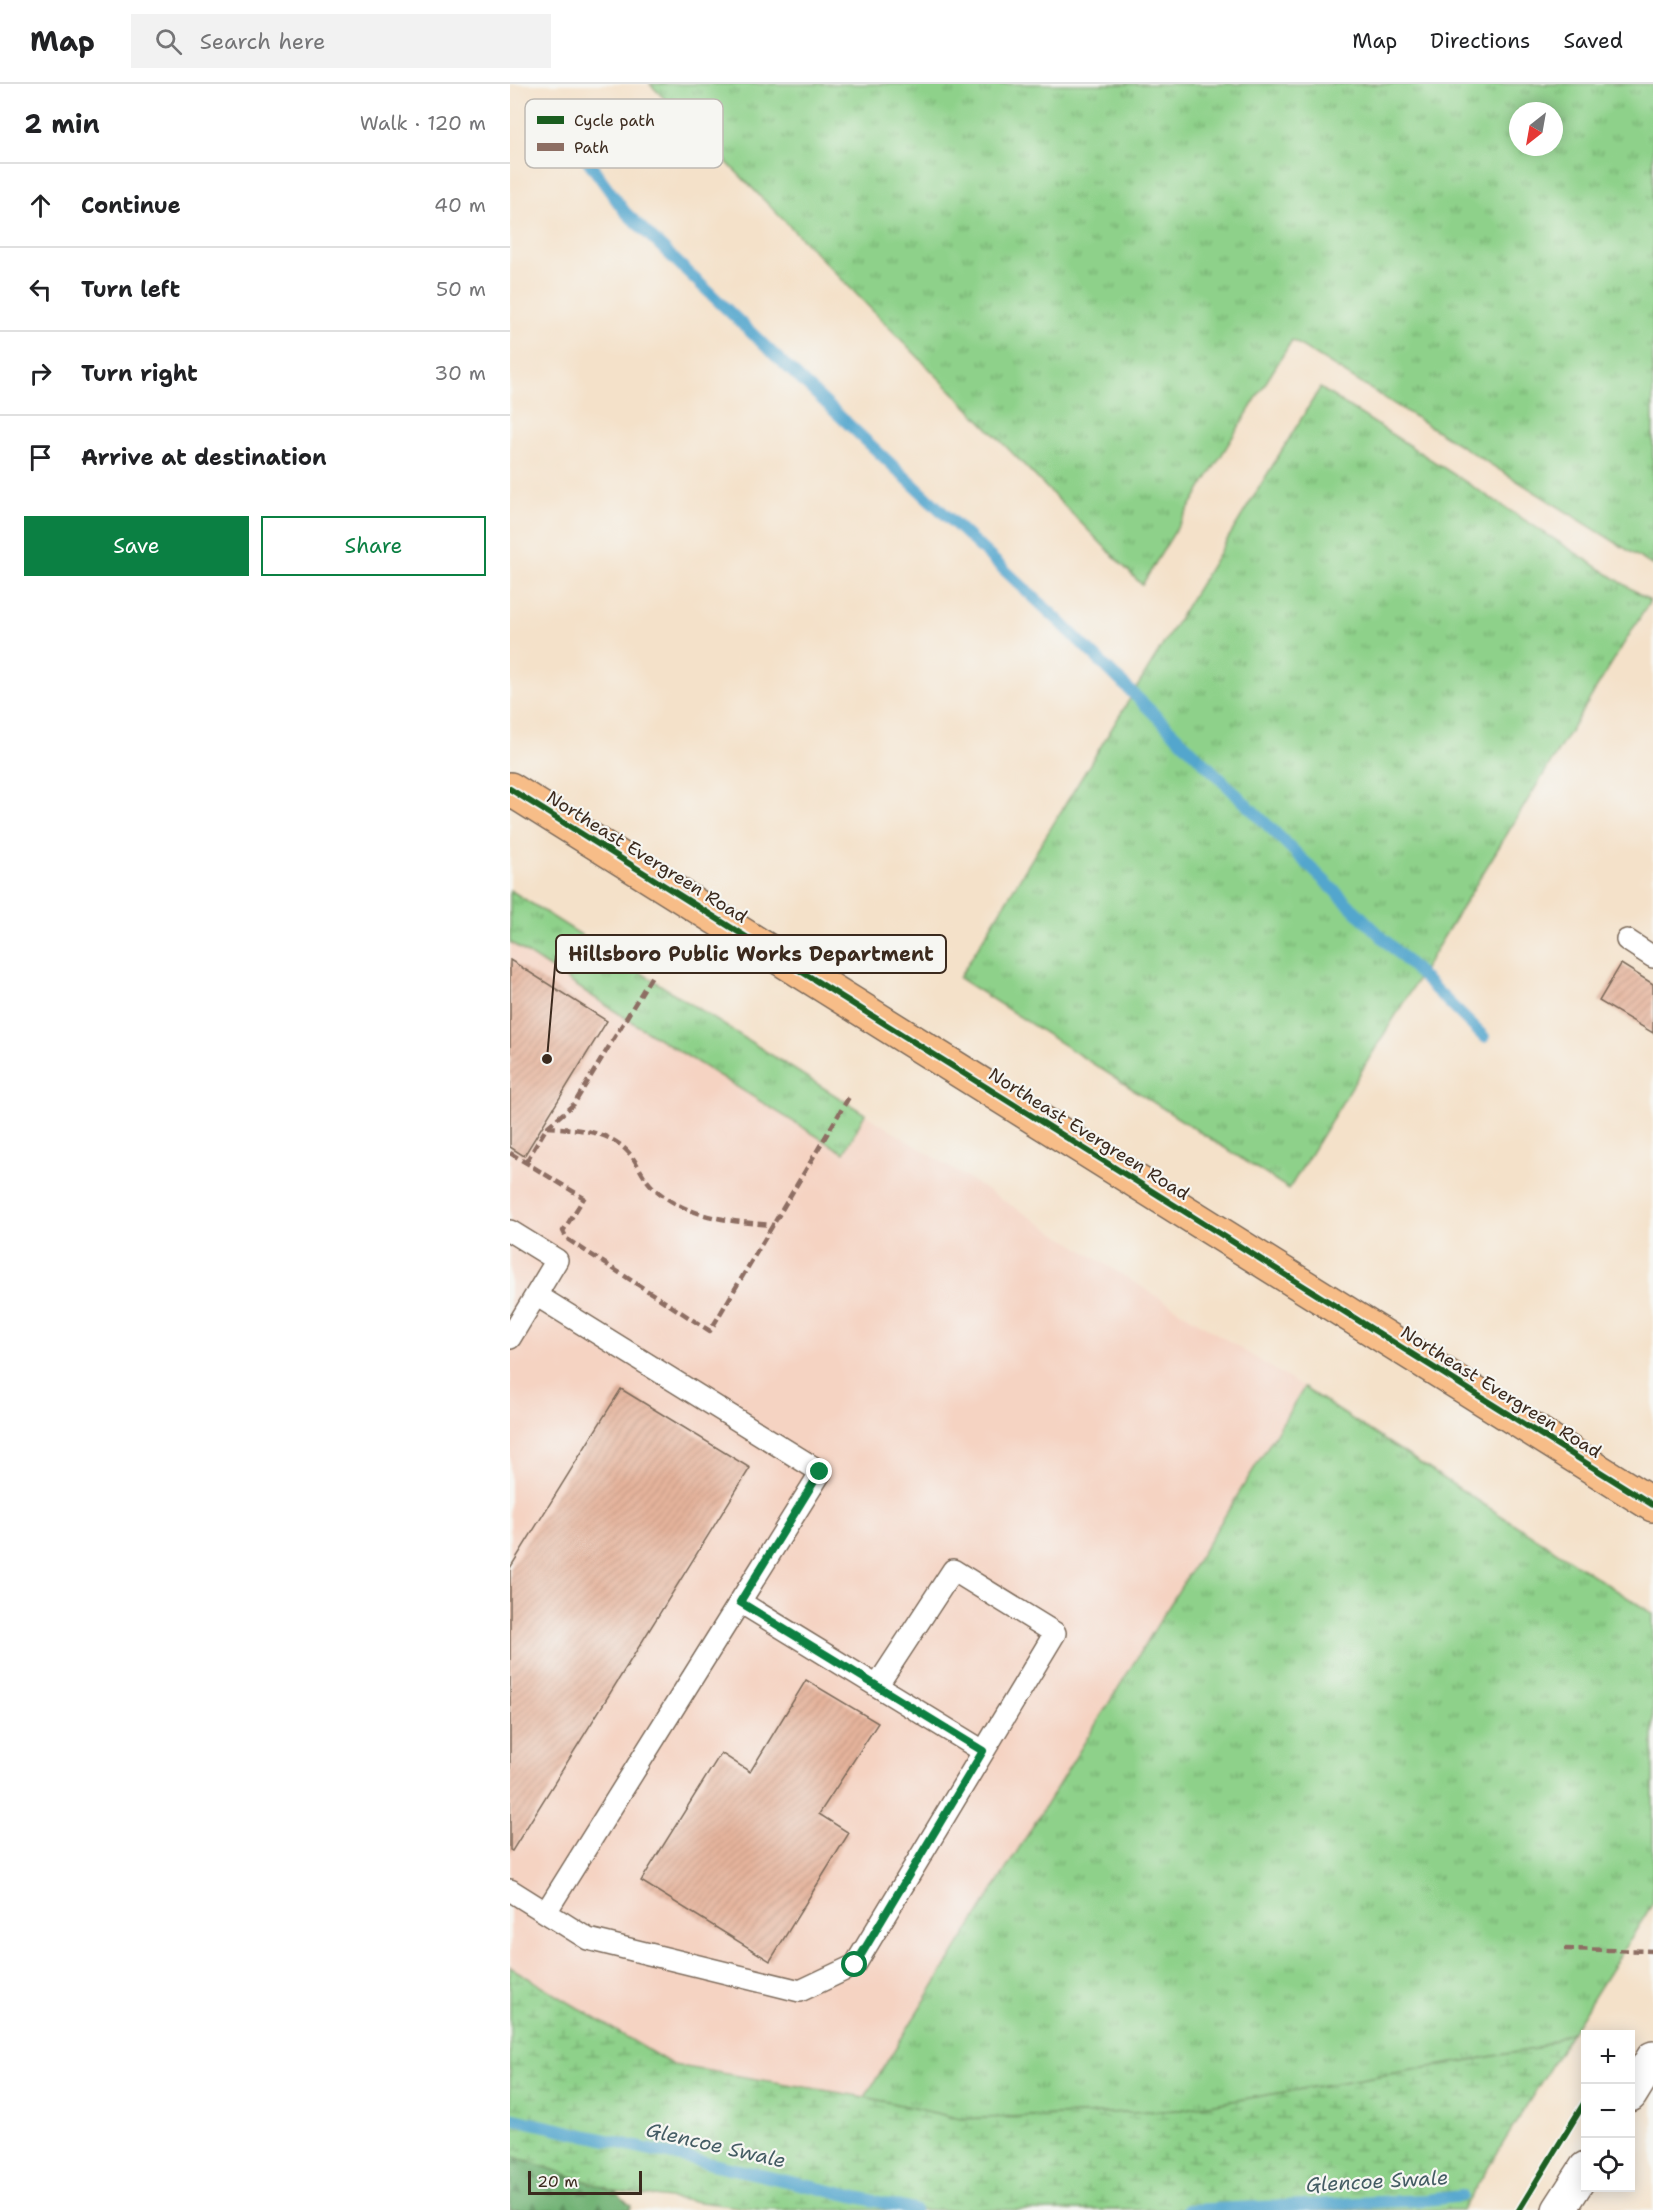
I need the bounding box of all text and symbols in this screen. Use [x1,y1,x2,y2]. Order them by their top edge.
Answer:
search box [131,14,551,68]
text: Map [30,22,95,60]
icon: search [152,25,185,58]
text: Search here [200,27,325,56]
text: Map [1352,27,1397,55]
text: Directions [1430,27,1530,55]
text: Saved [1563,27,1623,55]
legend [525,99,723,168]
north arrow [1509,102,1563,156]
text: 2 min [24,106,100,141]
text: Walk · 120 m [360,110,486,136]
text: Cycle path [574,110,655,131]
text: Path [574,137,609,158]
icon: ahead [24,189,57,222]
text: Continue [81,191,181,220]
text: 40 m [434,192,486,218]
icon: left [24,273,57,306]
text: Turn left [81,275,180,304]
text: 50 m [436,276,486,302]
icon: right [24,357,57,390]
text: Turn right [81,359,198,388]
text: 30 m [434,360,486,386]
icon: arrive [24,441,57,474]
text: Arrive at destination [81,443,327,472]
button: Save [24,516,249,576]
button: Share [261,516,486,576]
street label: Northeast Evergreen Road [542,785,752,929]
callout: Hillsboro Public Works Department [556,935,946,973]
text: Hillsboro Public Works Department [568,941,934,967]
street label: Northeast Evergreen Road [984,1062,1194,1206]
street label: Northeast Evergreen Road [1396,1320,1606,1464]
route end [806,1458,832,1484]
route start [841,1951,867,1977]
map controls [1581,2030,1635,2192]
button: + [1581,2030,1635,2084]
button: − [1581,2084,1635,2138]
water label: Glencoe Swale [644,2116,788,2174]
button: locate [1581,2138,1635,2192]
water label: Glencoe Swale [1305,2164,1449,2198]
scale bar [528,2168,642,2196]
text: 20 m [537,2171,578,2192]

